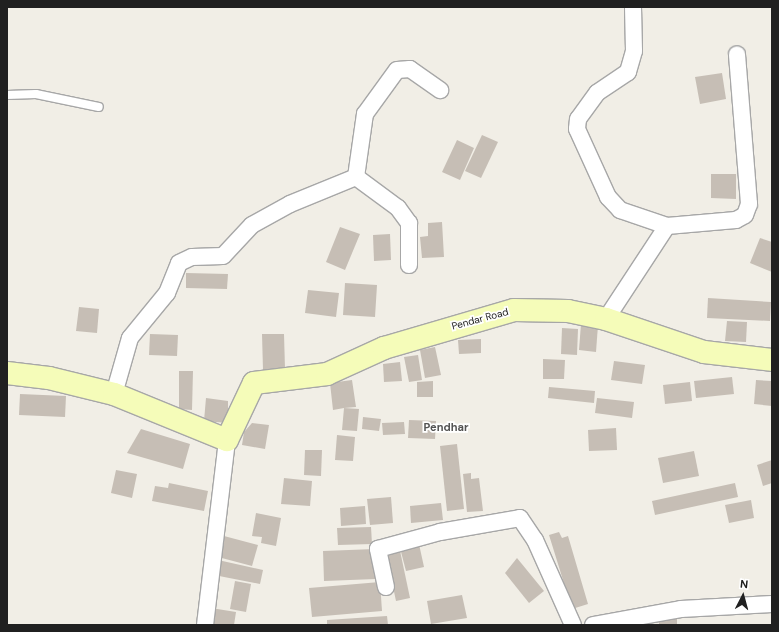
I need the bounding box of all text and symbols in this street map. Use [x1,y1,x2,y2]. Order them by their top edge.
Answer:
street label: Pendar Road [450,306,510,332]
district label: Pendhar [424,420,468,434]
north arrow [723,576,763,616]
text: N [740,577,749,591]

